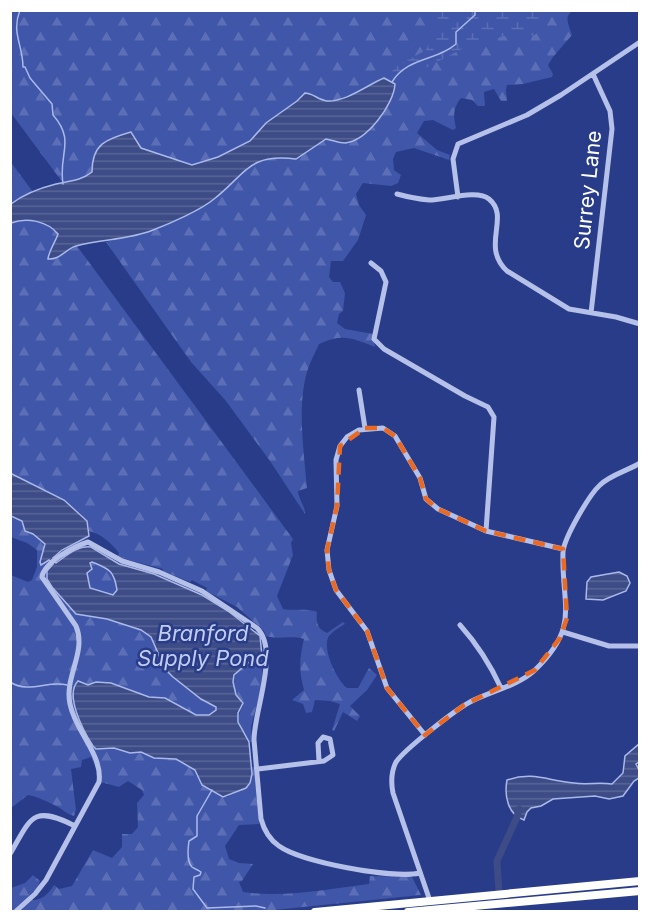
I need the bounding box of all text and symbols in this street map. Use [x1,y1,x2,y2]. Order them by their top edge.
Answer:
street label: Surrey Lane [569,129,606,251]
water label: Branford Supply Pond [137,620,269,671]

